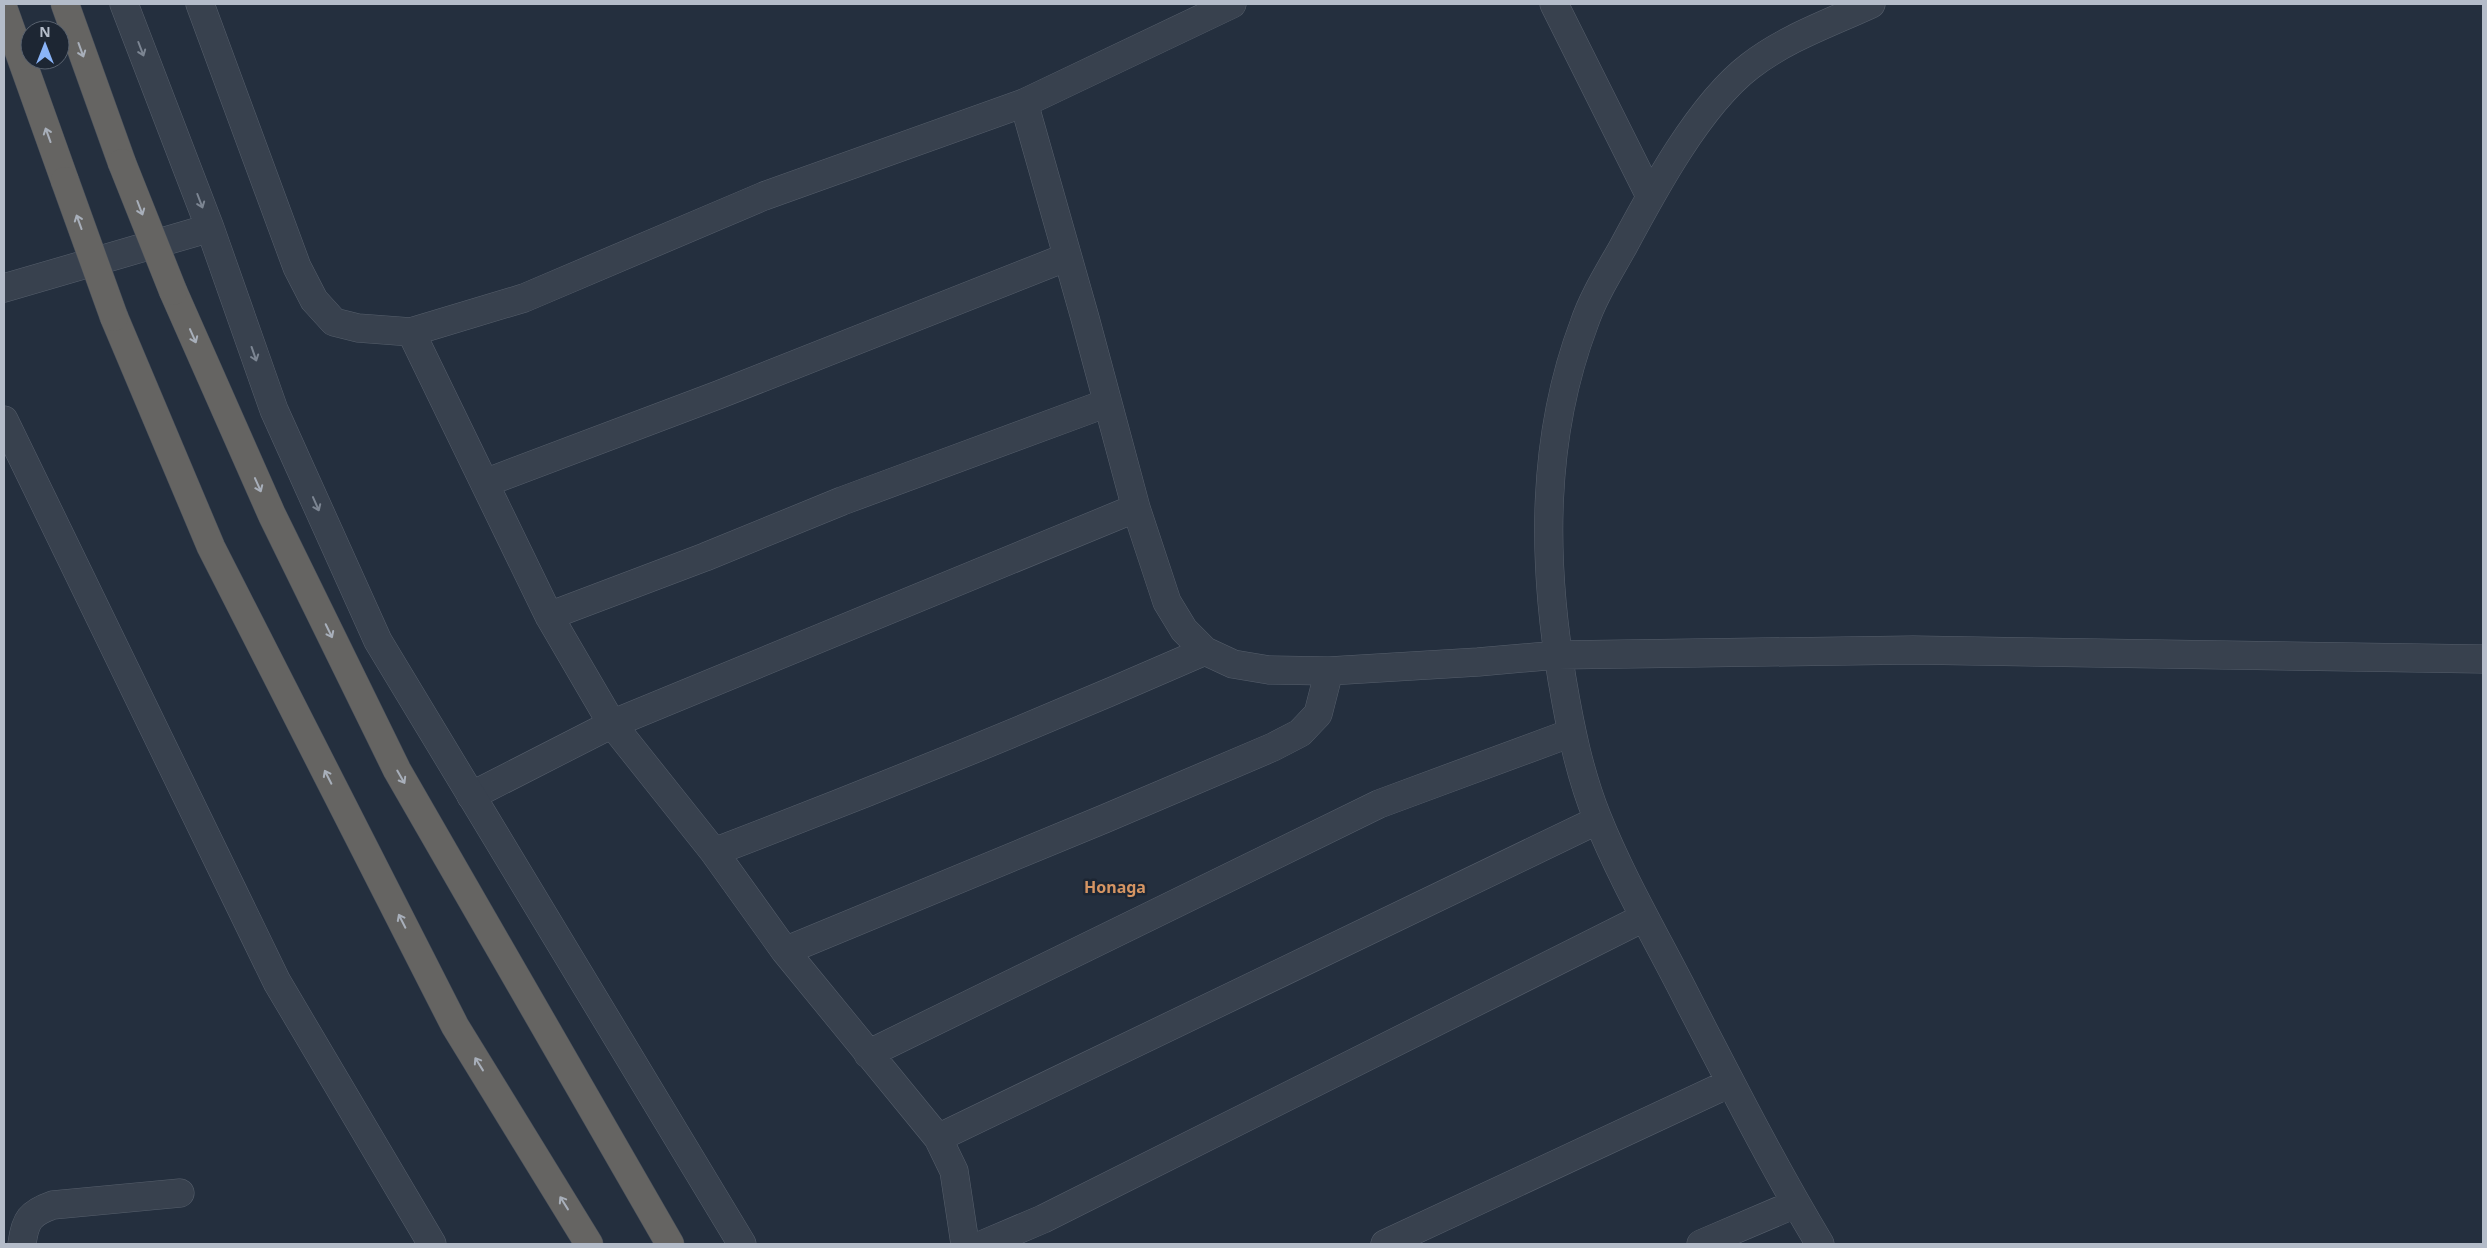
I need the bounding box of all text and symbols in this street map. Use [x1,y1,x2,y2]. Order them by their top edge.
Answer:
north arrow [20,20,70,70]
text: N [39,22,51,41]
one-way arrow [137,41,146,56]
one-way arrow [77,42,86,57]
one-way arrow [43,128,52,144]
one-way arrow [195,193,205,208]
one-way arrow [136,200,145,215]
one-way arrow [74,214,83,230]
one-way arrow [188,328,198,343]
one-way arrow [250,346,260,362]
one-way arrow [254,477,264,492]
one-way arrow [312,496,322,511]
one-way arrow [325,623,334,638]
one-way arrow [323,769,333,784]
one-way arrow [396,769,406,783]
district label: Honaga [1084,876,1146,898]
one-way arrow [397,914,407,929]
one-way arrow [473,1058,483,1072]
one-way arrow [558,1196,568,1210]

